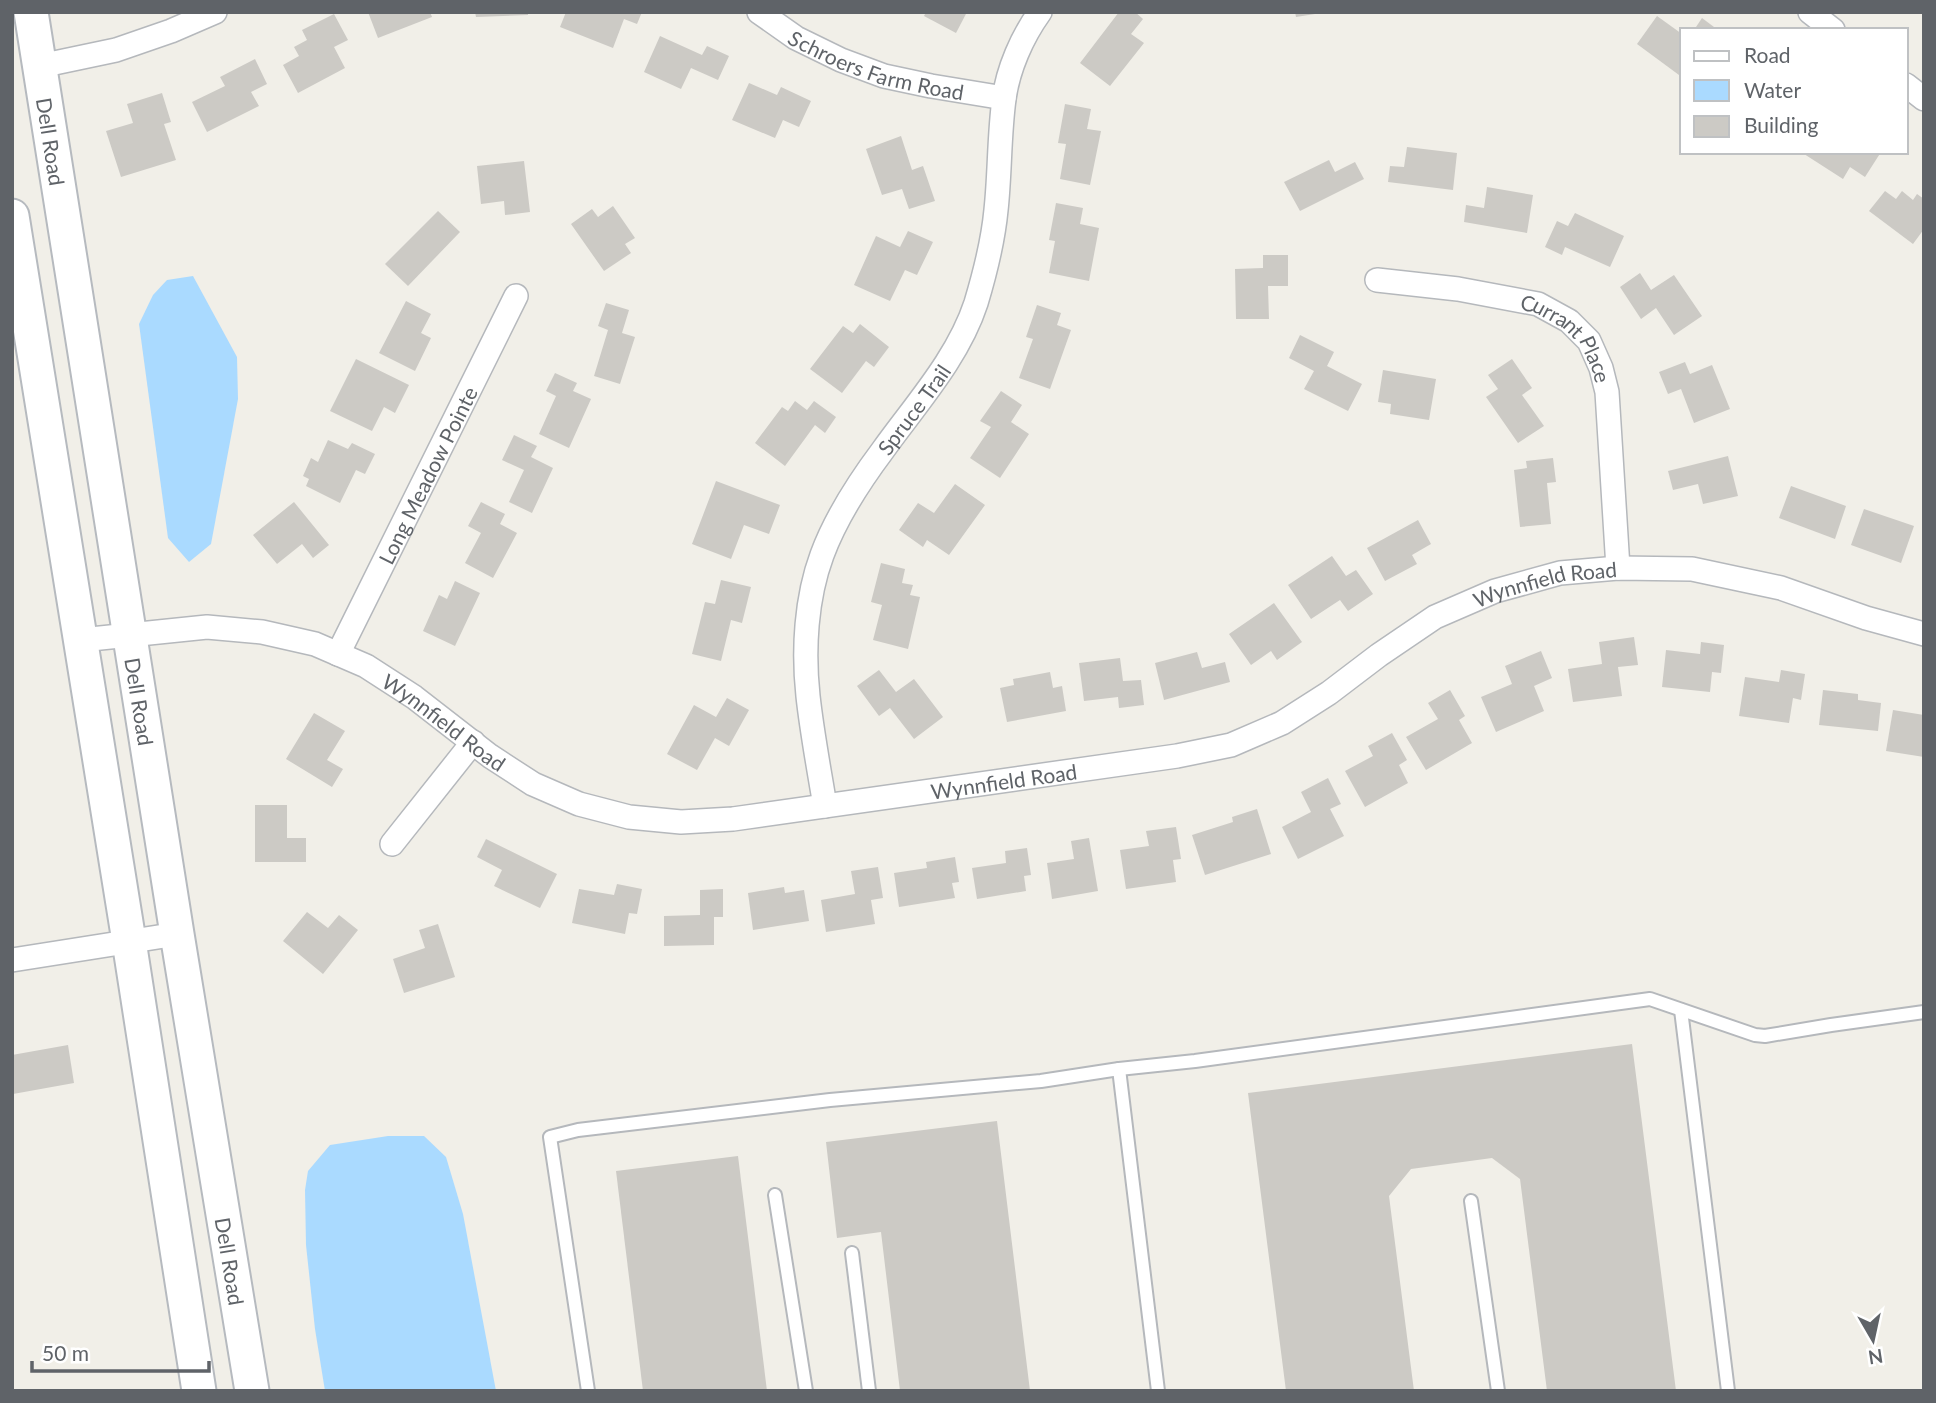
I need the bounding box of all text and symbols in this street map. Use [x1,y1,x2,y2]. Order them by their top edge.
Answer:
street label: Schroers Farm Road [784,24,966,104]
legend [1680,28,1908,154]
text: Road [1744,42,1791,67]
text: Water [1744,77,1801,102]
street label: Dell Road [32,96,71,187]
text: Building [1744,112,1819,137]
street label: Currant Place [1519,289,1617,385]
street label: Spruce Trail [872,359,955,459]
street label: Long Meadow Pointe [372,382,482,568]
street label: Wynnfield Road [1469,556,1618,612]
street label: Dell Road [121,656,159,747]
street label: Wynnfield Road [378,668,511,776]
street label: Wynnfield Road [929,758,1078,803]
street label: Dell Road [211,1215,250,1307]
north arrow [1838,1305,1908,1375]
scale bar [32,1330,208,1374]
text: 50 m [42,1340,89,1365]
text: N [1867,1345,1885,1370]

